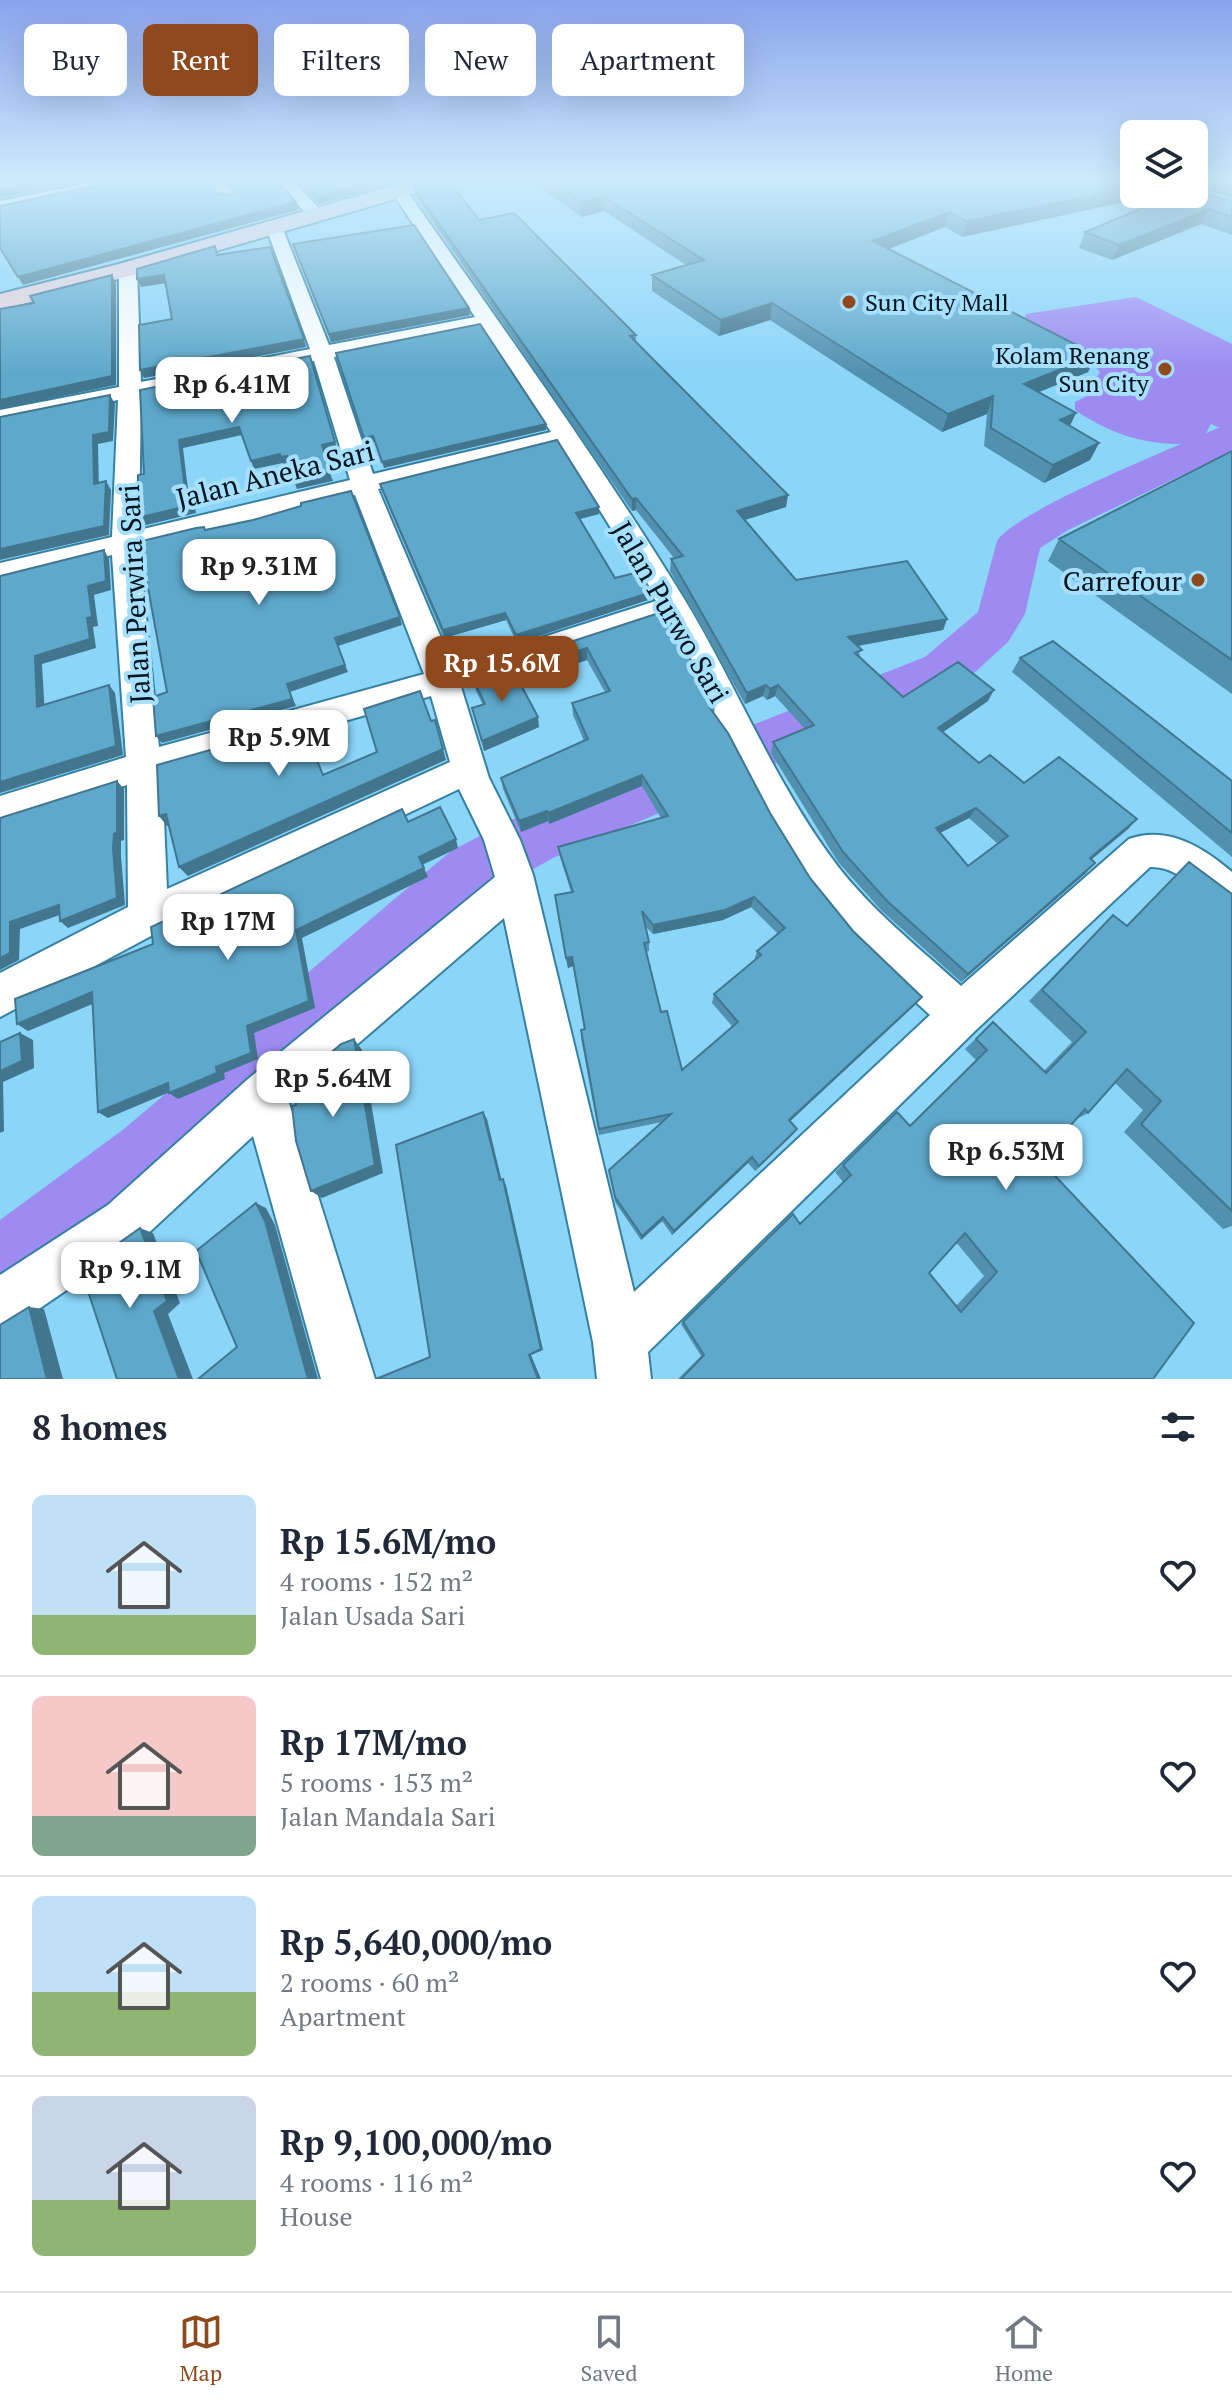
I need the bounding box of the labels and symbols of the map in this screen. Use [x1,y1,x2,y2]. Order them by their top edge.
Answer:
place label: Sun City Mall [865,286,1009,318]
marker: Sun City Mall [840,293,858,311]
place label: Kolam Renang Sun City [995,339,1150,399]
pin: Rp 6.41M [149,357,315,425]
marker: Kolam Renang Sun City [1156,360,1174,378]
street label: Jalan Aneka Sari [172,432,378,516]
street label: Jalan Perwira Sari [110,483,158,705]
street label: Jalan Purwo Sari [604,514,738,710]
pin: Rp 9.31M [176,539,342,607]
place label: Carrefour [1063,562,1182,599]
marker: Carrefour [1189,571,1207,589]
pin: Rp 15.6M [419,636,585,704]
pin: Rp 5.9M [205,710,353,778]
pin: Rp 17M [163,894,293,962]
pin: Rp 5.64M [250,1051,416,1119]
pin: Rp 6.53M [923,1124,1089,1192]
pin: Rp 9.1M [56,1242,204,1310]

